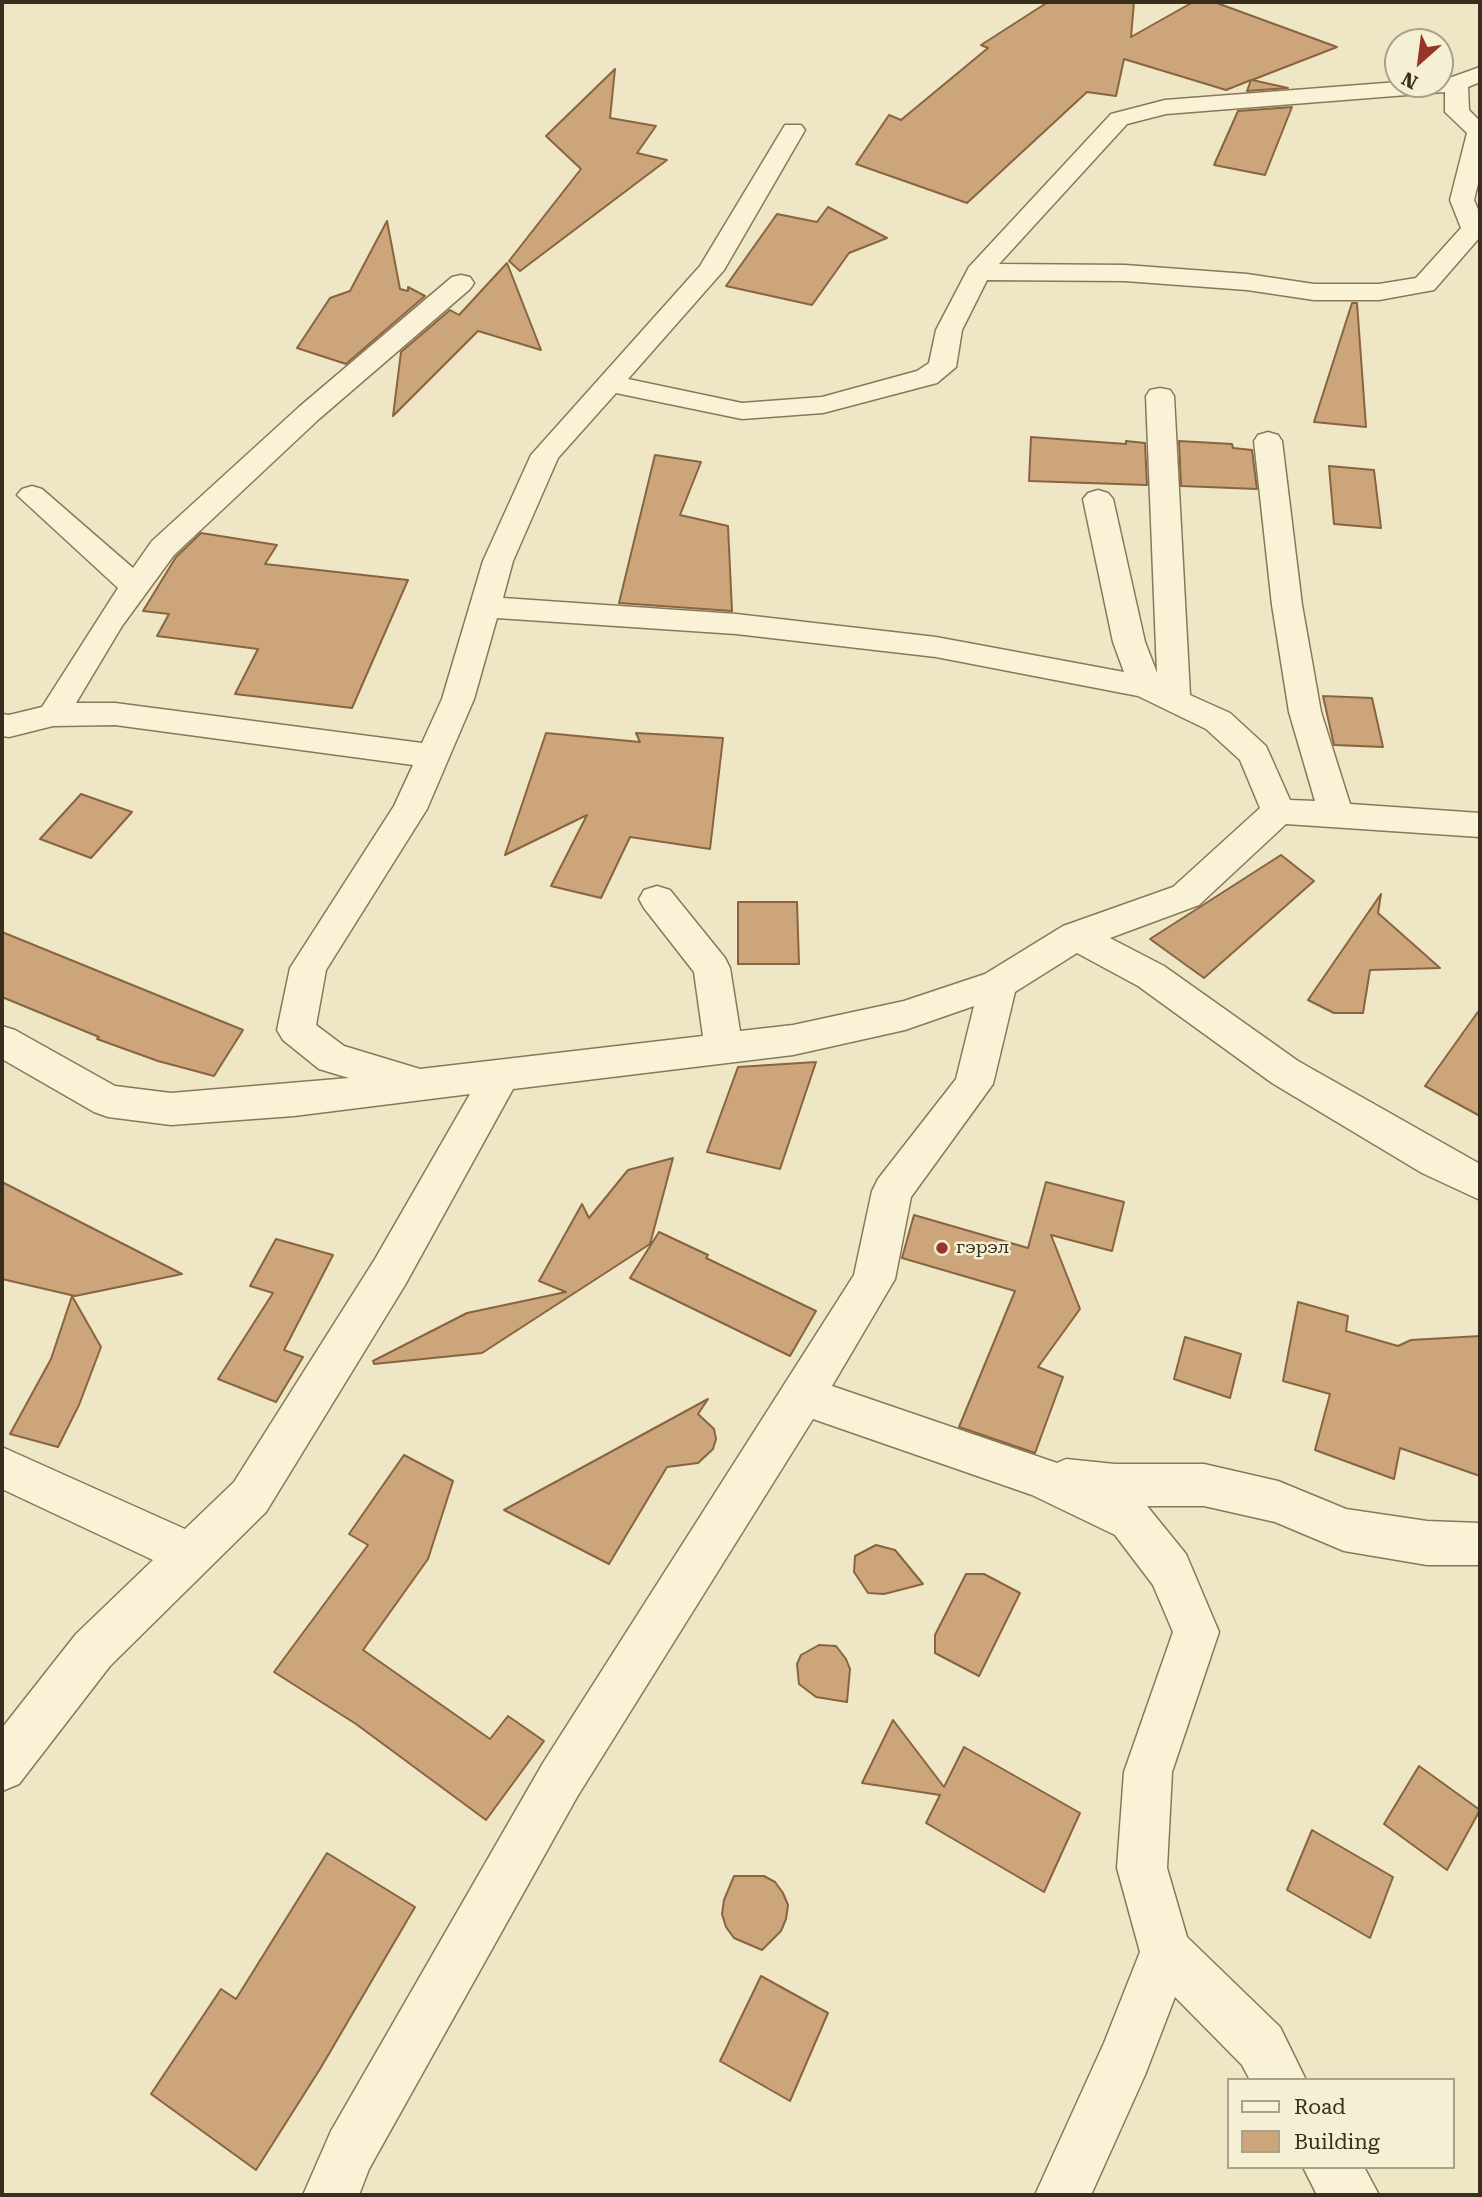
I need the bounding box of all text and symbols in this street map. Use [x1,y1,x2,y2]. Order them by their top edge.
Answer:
north arrow [1384,28,1454,98]
text: N [1398,67,1422,94]
place label: гэрэл [956,1237,1009,1259]
marker: гэрэл [934,1240,950,1256]
legend [1226,2078,1454,2169]
text: Road [1294,2095,1346,2119]
text: Building [1294,2130,1380,2154]

